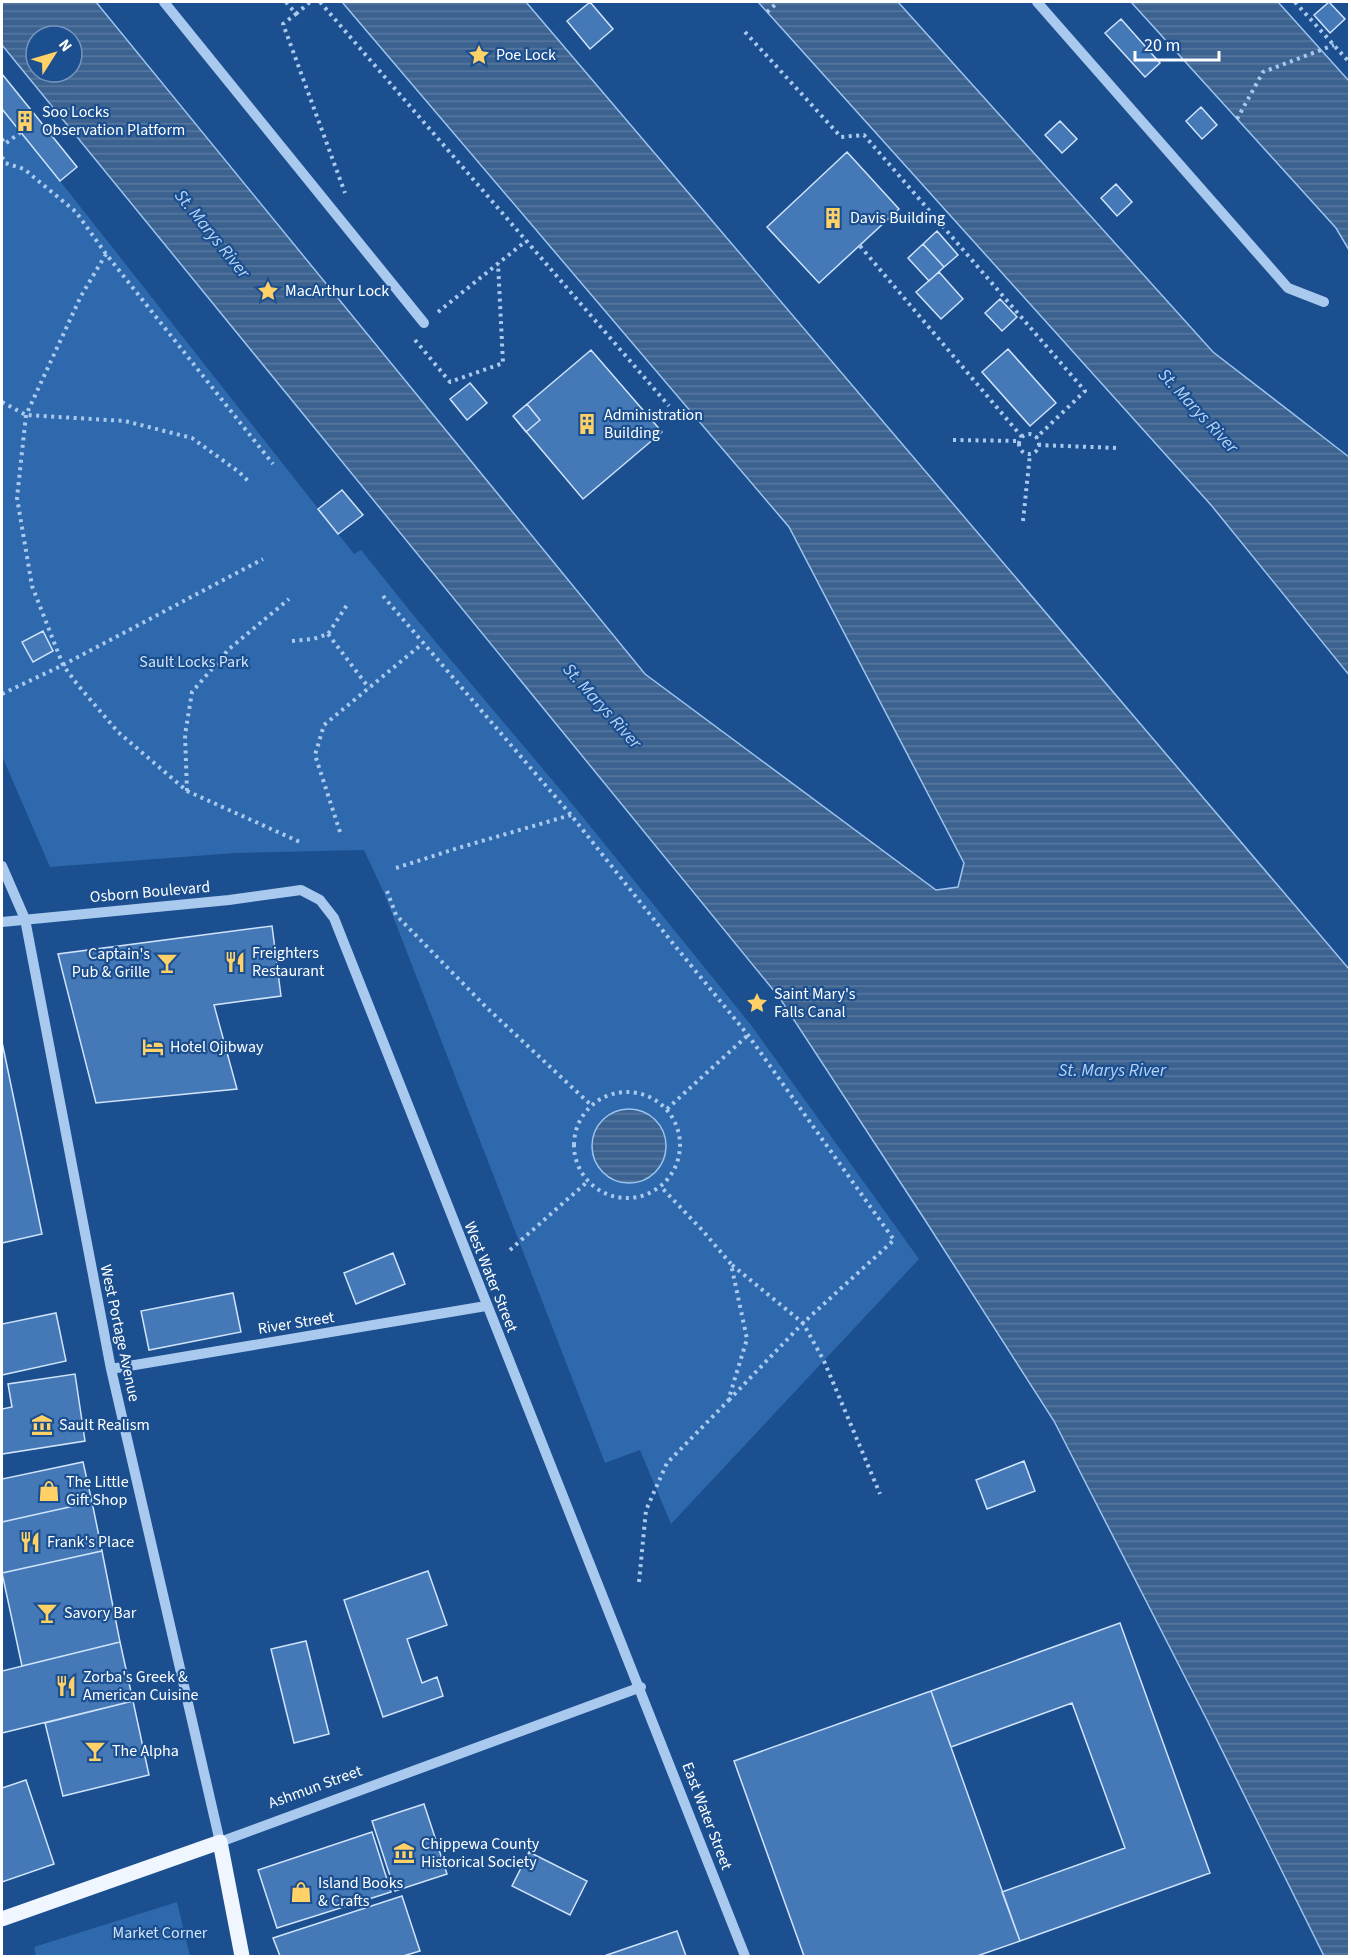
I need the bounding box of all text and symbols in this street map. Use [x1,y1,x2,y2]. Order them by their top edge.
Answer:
north arrow [24,24,84,84]
scale bar [1135,24,1219,62]
text: 20 m [1144,33,1180,58]
text: N [53,35,77,56]
place icon: Poe Lock [467,43,491,67]
place label: Poe Lock [496,44,556,66]
place label: Soo Locks Observation Platform [42,101,185,141]
building icon: Soo Locks Observation Platform [13,109,37,133]
water label: St. Marys River [168,184,256,284]
building icon: Davis Building [821,206,845,230]
place label: Davis Building [850,207,945,229]
place icon: MacArthur Lock [256,279,280,303]
place label: MacArthur Lock [285,280,389,302]
water label: St. Marys River [1152,363,1244,460]
place label: Administration Building [604,404,703,444]
building icon: Administration Building [575,412,599,436]
park label: Sault Locks Park [139,651,249,673]
water label: St. Marys River [557,658,648,755]
street label: Osborn Boulevard [89,876,211,908]
place label: Freighters Restaurant [252,942,325,982]
place label: Captain's Pub & Grille [72,943,150,983]
restaurant icon: Freighters Restaurant [223,950,247,974]
bar icon: Captain's Pub & Grille [155,951,179,975]
place label: Saint Mary's Falls Canal [774,983,856,1023]
place icon: Saint Mary's Falls Canal [745,991,769,1015]
hotel icon: Hotel Ojibway [141,1035,165,1059]
place label: Hotel Ojibway [170,1036,264,1058]
water label: St. Marys River [1058,1058,1167,1083]
street label: West Water Street [459,1218,523,1336]
street label: West Portage Avenue [95,1262,145,1404]
street label: River Street [256,1306,336,1340]
museum icon: Sault Realism [30,1413,54,1437]
place label: Sault Realism [59,1414,150,1436]
place label: The Little Gift Shop [66,1471,129,1511]
shop icon: The Little Gift Shop [37,1479,61,1503]
restaurant icon: Frank's Place [18,1530,42,1554]
place label: Frank's Place [47,1531,134,1553]
bar icon: Savory Bar [35,1601,59,1625]
place label: Savory Bar [64,1602,137,1624]
place label: Zorba's Greek & American Cuisine [83,1666,199,1706]
restaurant icon: Zorba's Greek & American Cuisine [54,1674,78,1698]
bar icon: The Alpha [83,1739,107,1763]
place label: The Alpha [112,1740,179,1762]
street label: East Water Street [676,1759,738,1874]
street label: Ashmun Street [265,1760,366,1814]
place label: Chippewa County Historical Society [421,1833,540,1873]
museum icon: Chippewa County Historical Society [392,1841,416,1865]
place label: Island Books & Crafts [318,1872,404,1912]
shop icon: Island Books & Crafts [289,1880,313,1904]
park label: Market Corner [113,1922,208,1944]

